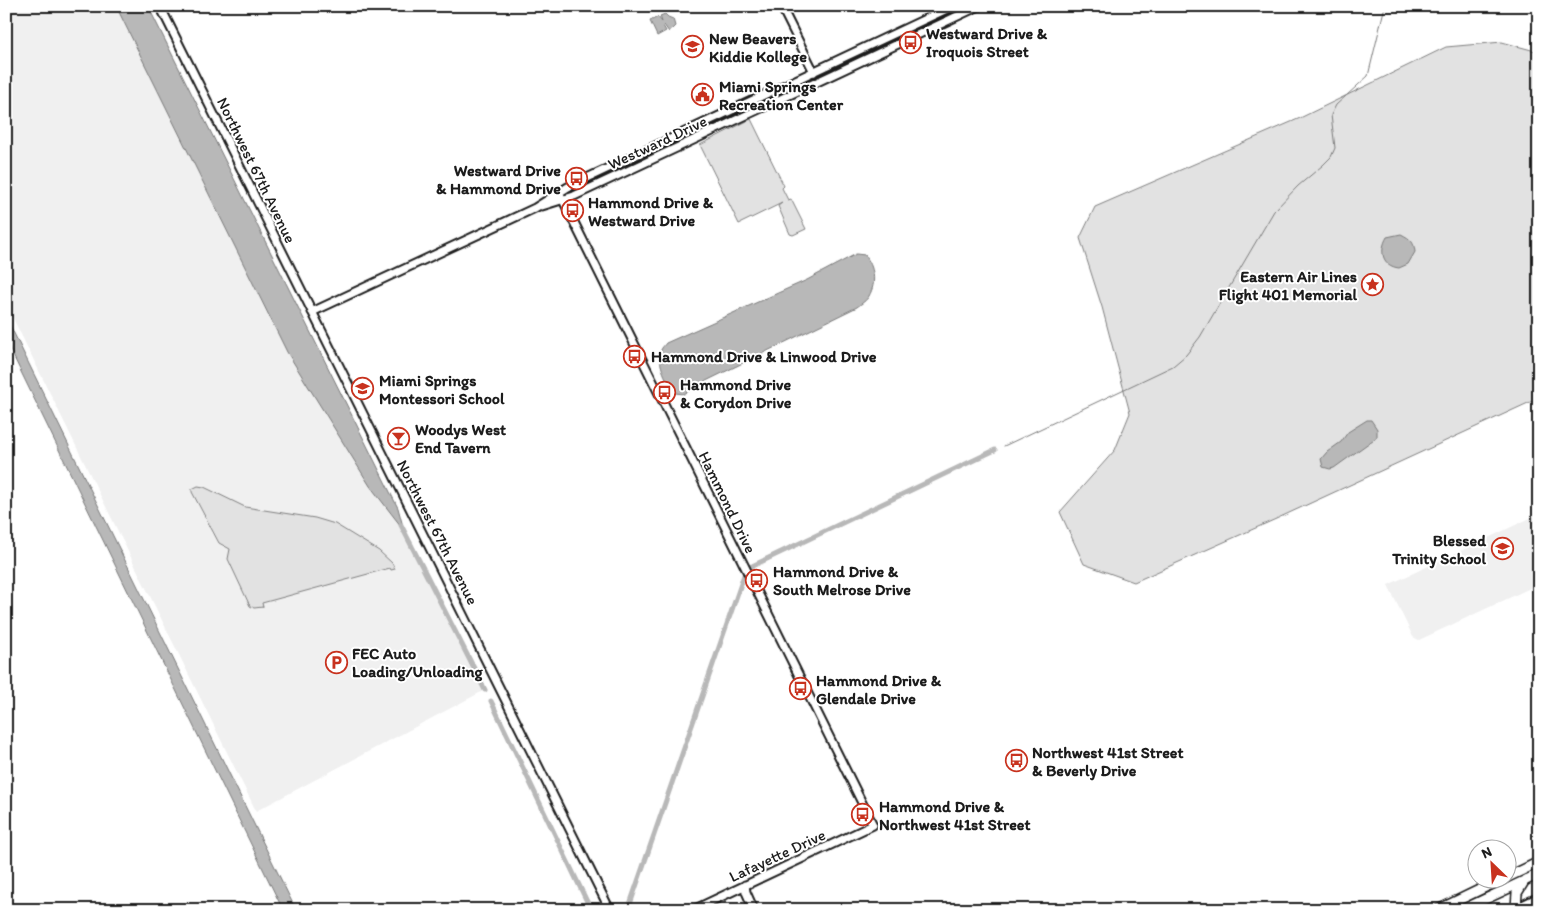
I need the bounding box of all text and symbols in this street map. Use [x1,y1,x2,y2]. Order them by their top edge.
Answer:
place label: Westward Drive & Iroquois Street [926,24,1048,62]
place label: New Beavers Kiddie Kollege [709,29,807,67]
bus stop icon: Westward Drive & Iroquois Street [898,30,922,54]
school or university icon: New Beavers Kiddie Kollege [681,35,705,59]
place label: Miami Springs Recreation Center [719,77,844,114]
public building icon: Miami Springs Recreation Center [691,83,715,107]
street label: Northwest 67th Avenue [213,94,300,247]
street label: Westward Drive [605,111,710,174]
place label: Westward Drive & Hammond Drive [436,161,561,198]
bus stop icon: Westward Drive & Hammond Drive [565,167,589,191]
place label: Hammond Drive & Westward Drive [588,193,714,230]
bus stop icon: Hammond Drive & Westward Drive [560,199,584,223]
place label: Eastern Air Lines Flight 401 Memorial [1219,267,1357,305]
place icon: Eastern Air Lines Flight 401 Memorial [1361,273,1385,297]
bus stop icon: Hammond Drive & Linwood Drive [623,344,647,368]
place label: Hammond Drive & Linwood Drive [651,347,877,366]
place label: Miami Springs Montessori School [379,371,505,408]
place label: Hammond Drive & Corydon Drive [680,375,792,413]
school or university icon: Miami Springs Montessori School [351,377,375,401]
bus stop icon: Hammond Drive & Corydon Drive [652,381,676,405]
place label: Woodys West End Tavern [415,420,506,457]
bar icon: Woodys West End Tavern [387,426,411,450]
street label: Hammond Drive [695,448,760,556]
street label: Northwest 67th Avenue [393,457,482,608]
place label: Blessed Trinity School [1391,531,1486,569]
school or university icon: Blessed Trinity School [1490,537,1514,561]
place label: Hammond Drive & South Melrose Drive [773,562,911,599]
bus stop icon: Hammond Drive & South Melrose Drive [745,568,769,592]
place label: FEC Auto Loading/Unloading [352,644,484,682]
parking icon: FEC Auto Loading/Unloading [324,650,348,674]
place label: Hammond Drive & Glendale Drive [816,671,942,708]
bus stop icon: Hammond Drive & Glendale Drive [788,677,812,701]
place label: Northwest 41st Street & Beverly Drive [1032,743,1183,781]
bus stop icon: Northwest 41st Street & Beverly Drive [1004,749,1028,773]
place label: Hammond Drive & Northwest 41st Street [879,797,1030,834]
bus stop icon: Hammond Drive & Northwest 41st Street [851,803,875,827]
street label: Lafayette Drive [726,825,829,886]
north arrow [1468,838,1518,888]
text: N [1479,843,1495,862]

